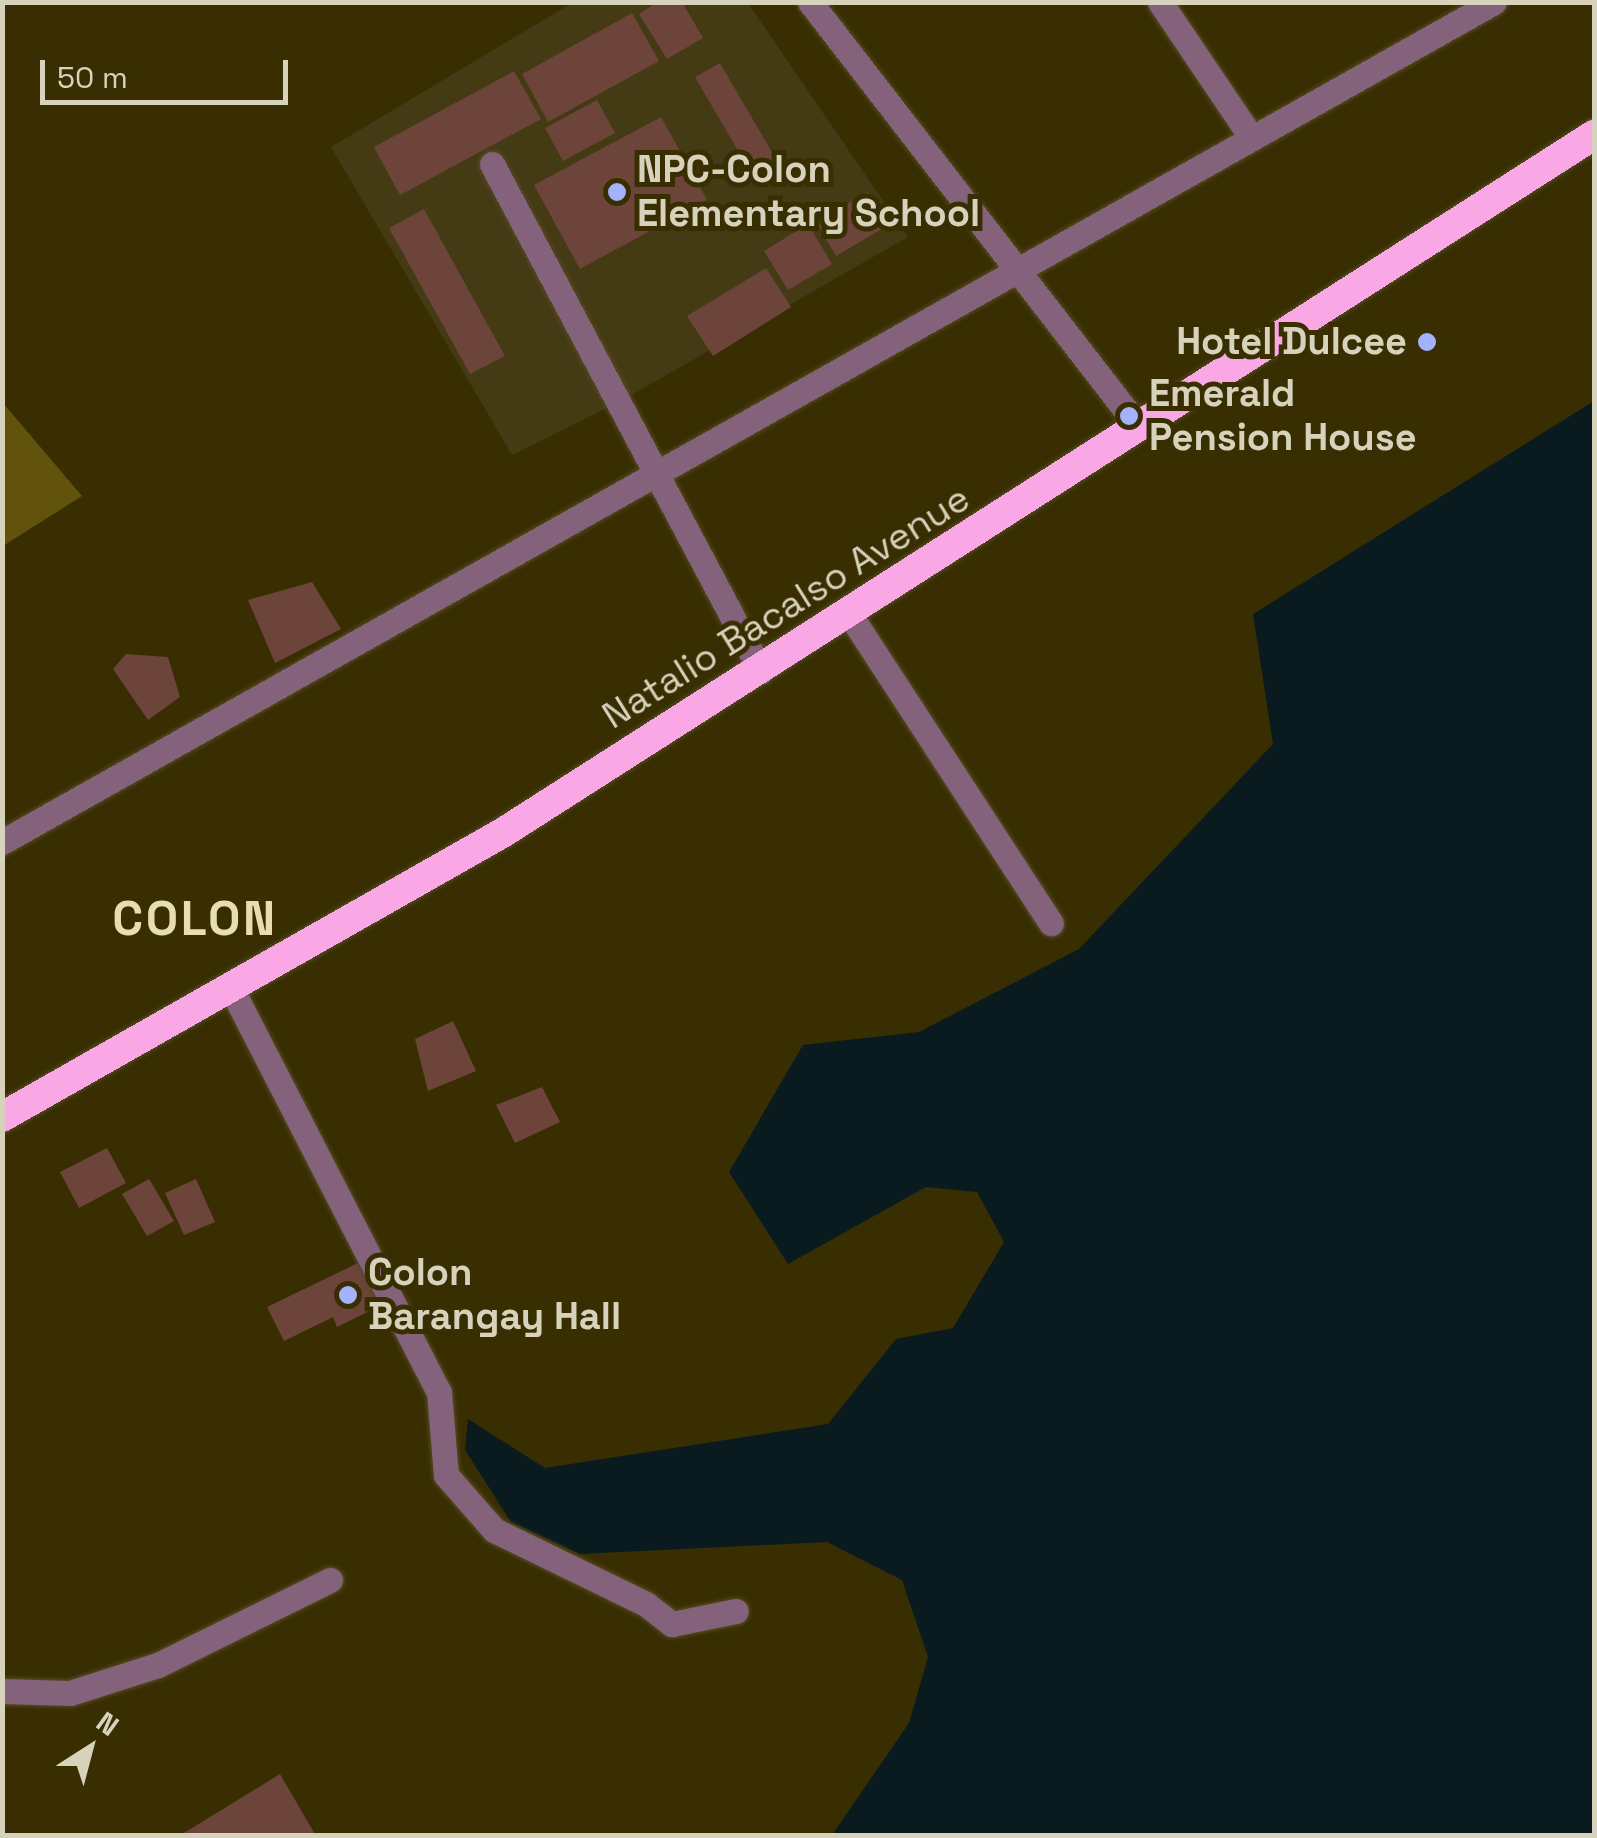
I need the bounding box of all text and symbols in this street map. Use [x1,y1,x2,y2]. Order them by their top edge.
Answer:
scale bar [45,40,292,102]
text: 50 m [57,58,128,97]
place label: NPC-Colon Elementary School [637,147,980,236]
marker: NPC-Colon Elementary School [606,181,628,203]
place label: Hotel Dulcee [1176,319,1407,365]
marker: Hotel Dulcee [1416,331,1438,353]
place label: Emerald Pension House [1149,371,1417,460]
marker: Emerald Pension House [1118,405,1140,427]
street label: Natalio Bacalso Avenue [594,475,978,739]
district label: COLON [112,890,278,948]
place label: Colon Barangay Hall [368,1250,621,1340]
marker: Colon Barangay Hall [337,1284,359,1306]
north arrow [40,1698,140,1798]
text: N [89,1704,126,1744]

